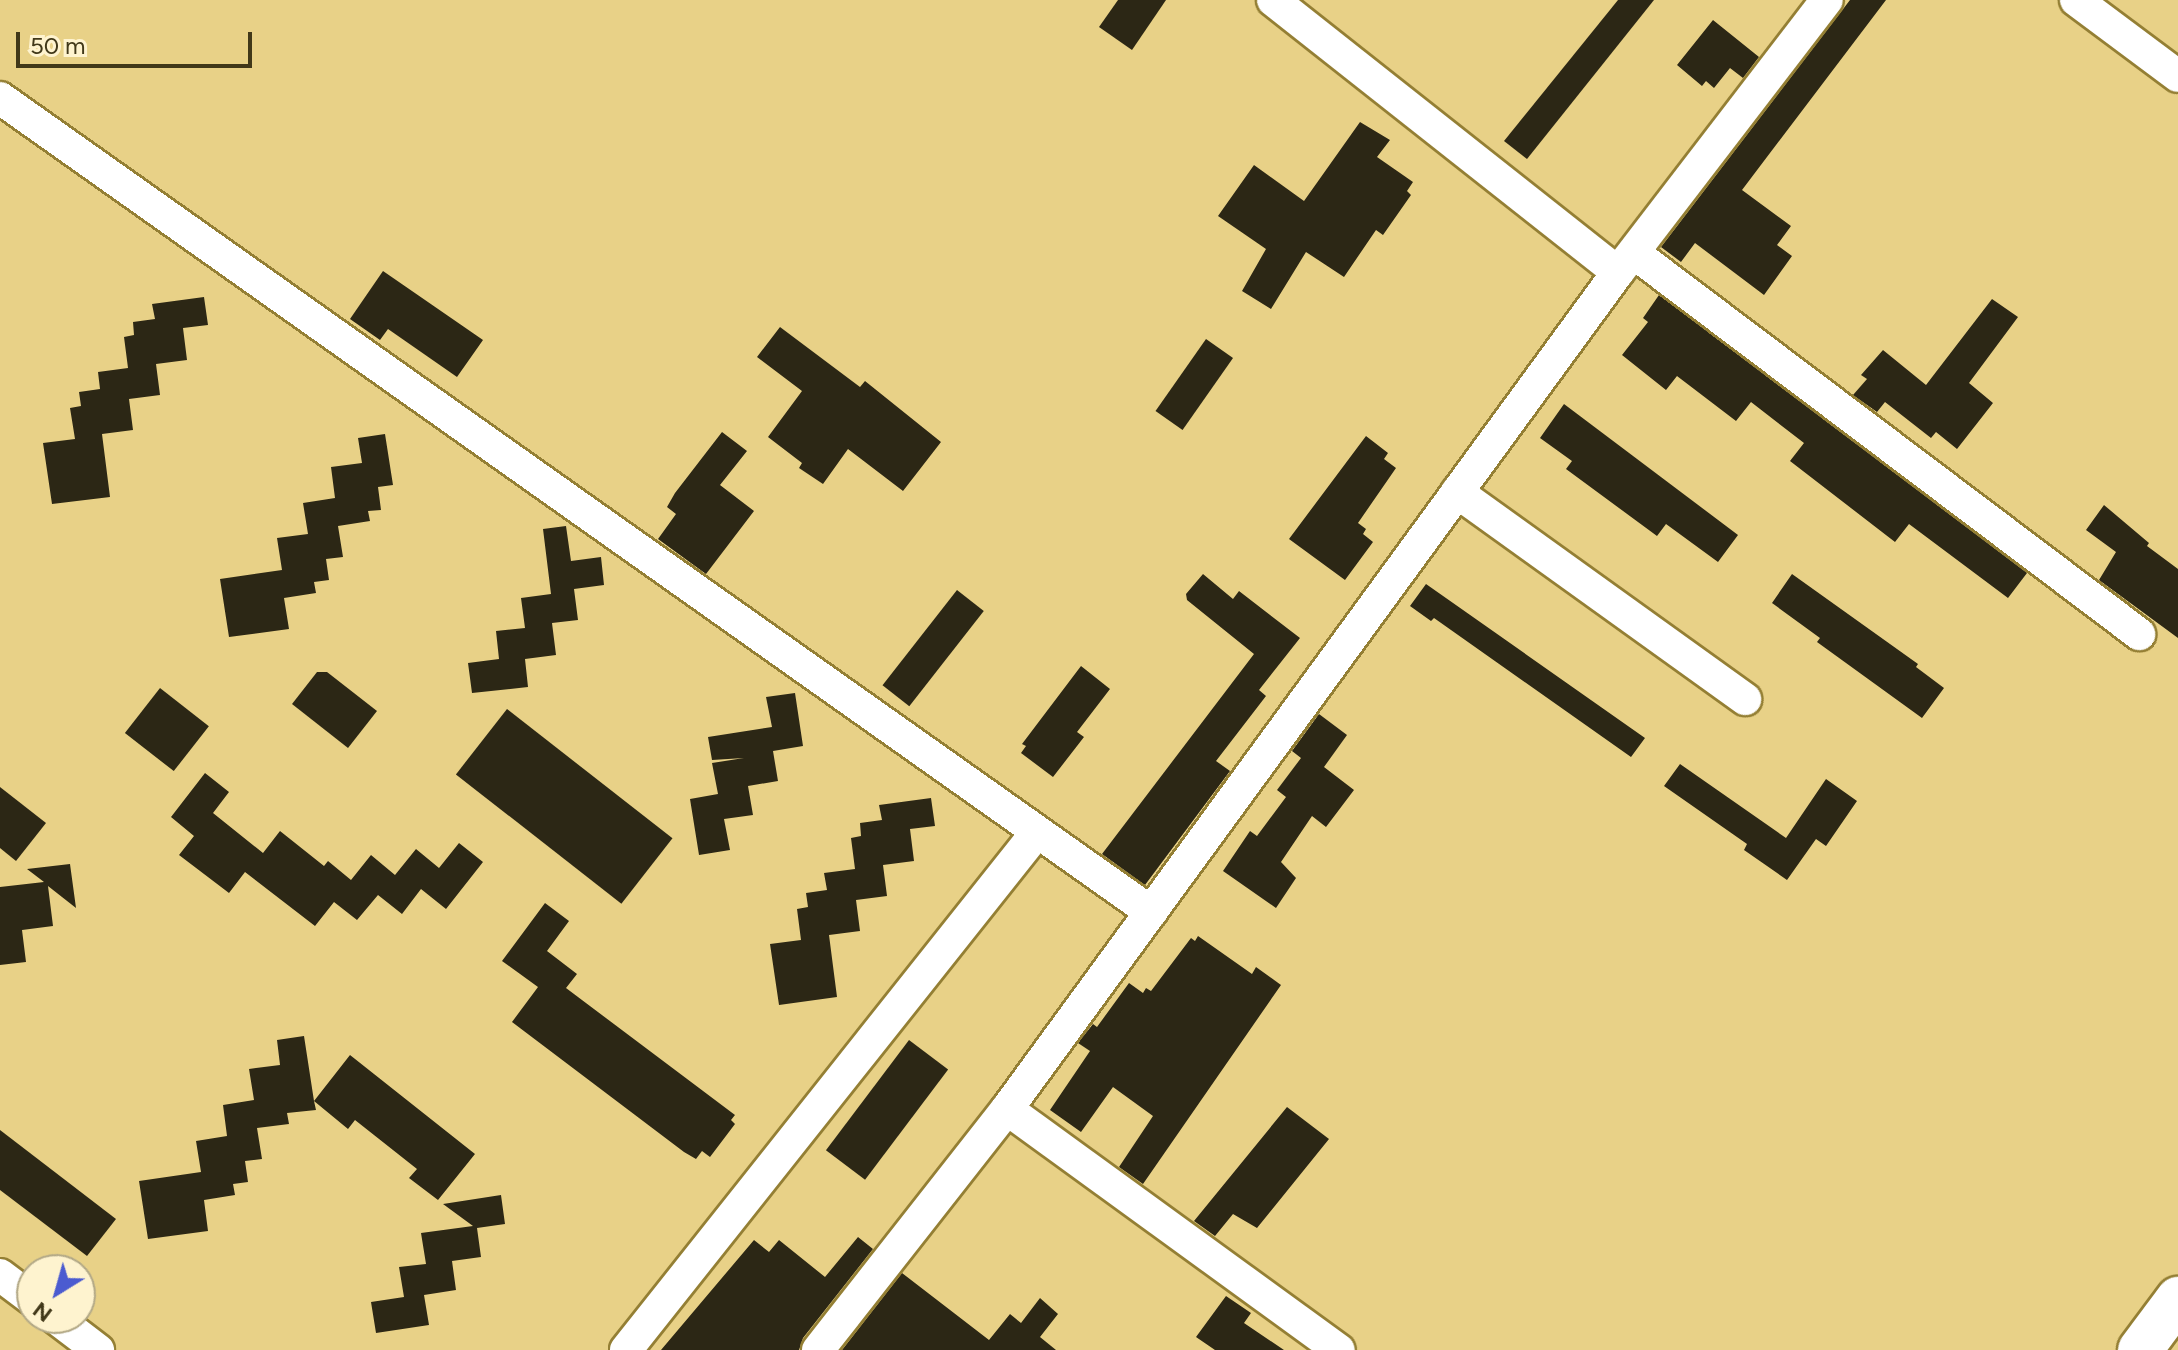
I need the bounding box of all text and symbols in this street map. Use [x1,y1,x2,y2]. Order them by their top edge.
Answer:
scale bar [20,16,256,66]
text: 50 m [30,31,86,60]
north arrow [16,1254,96,1334]
text: N [28,1296,57,1328]

